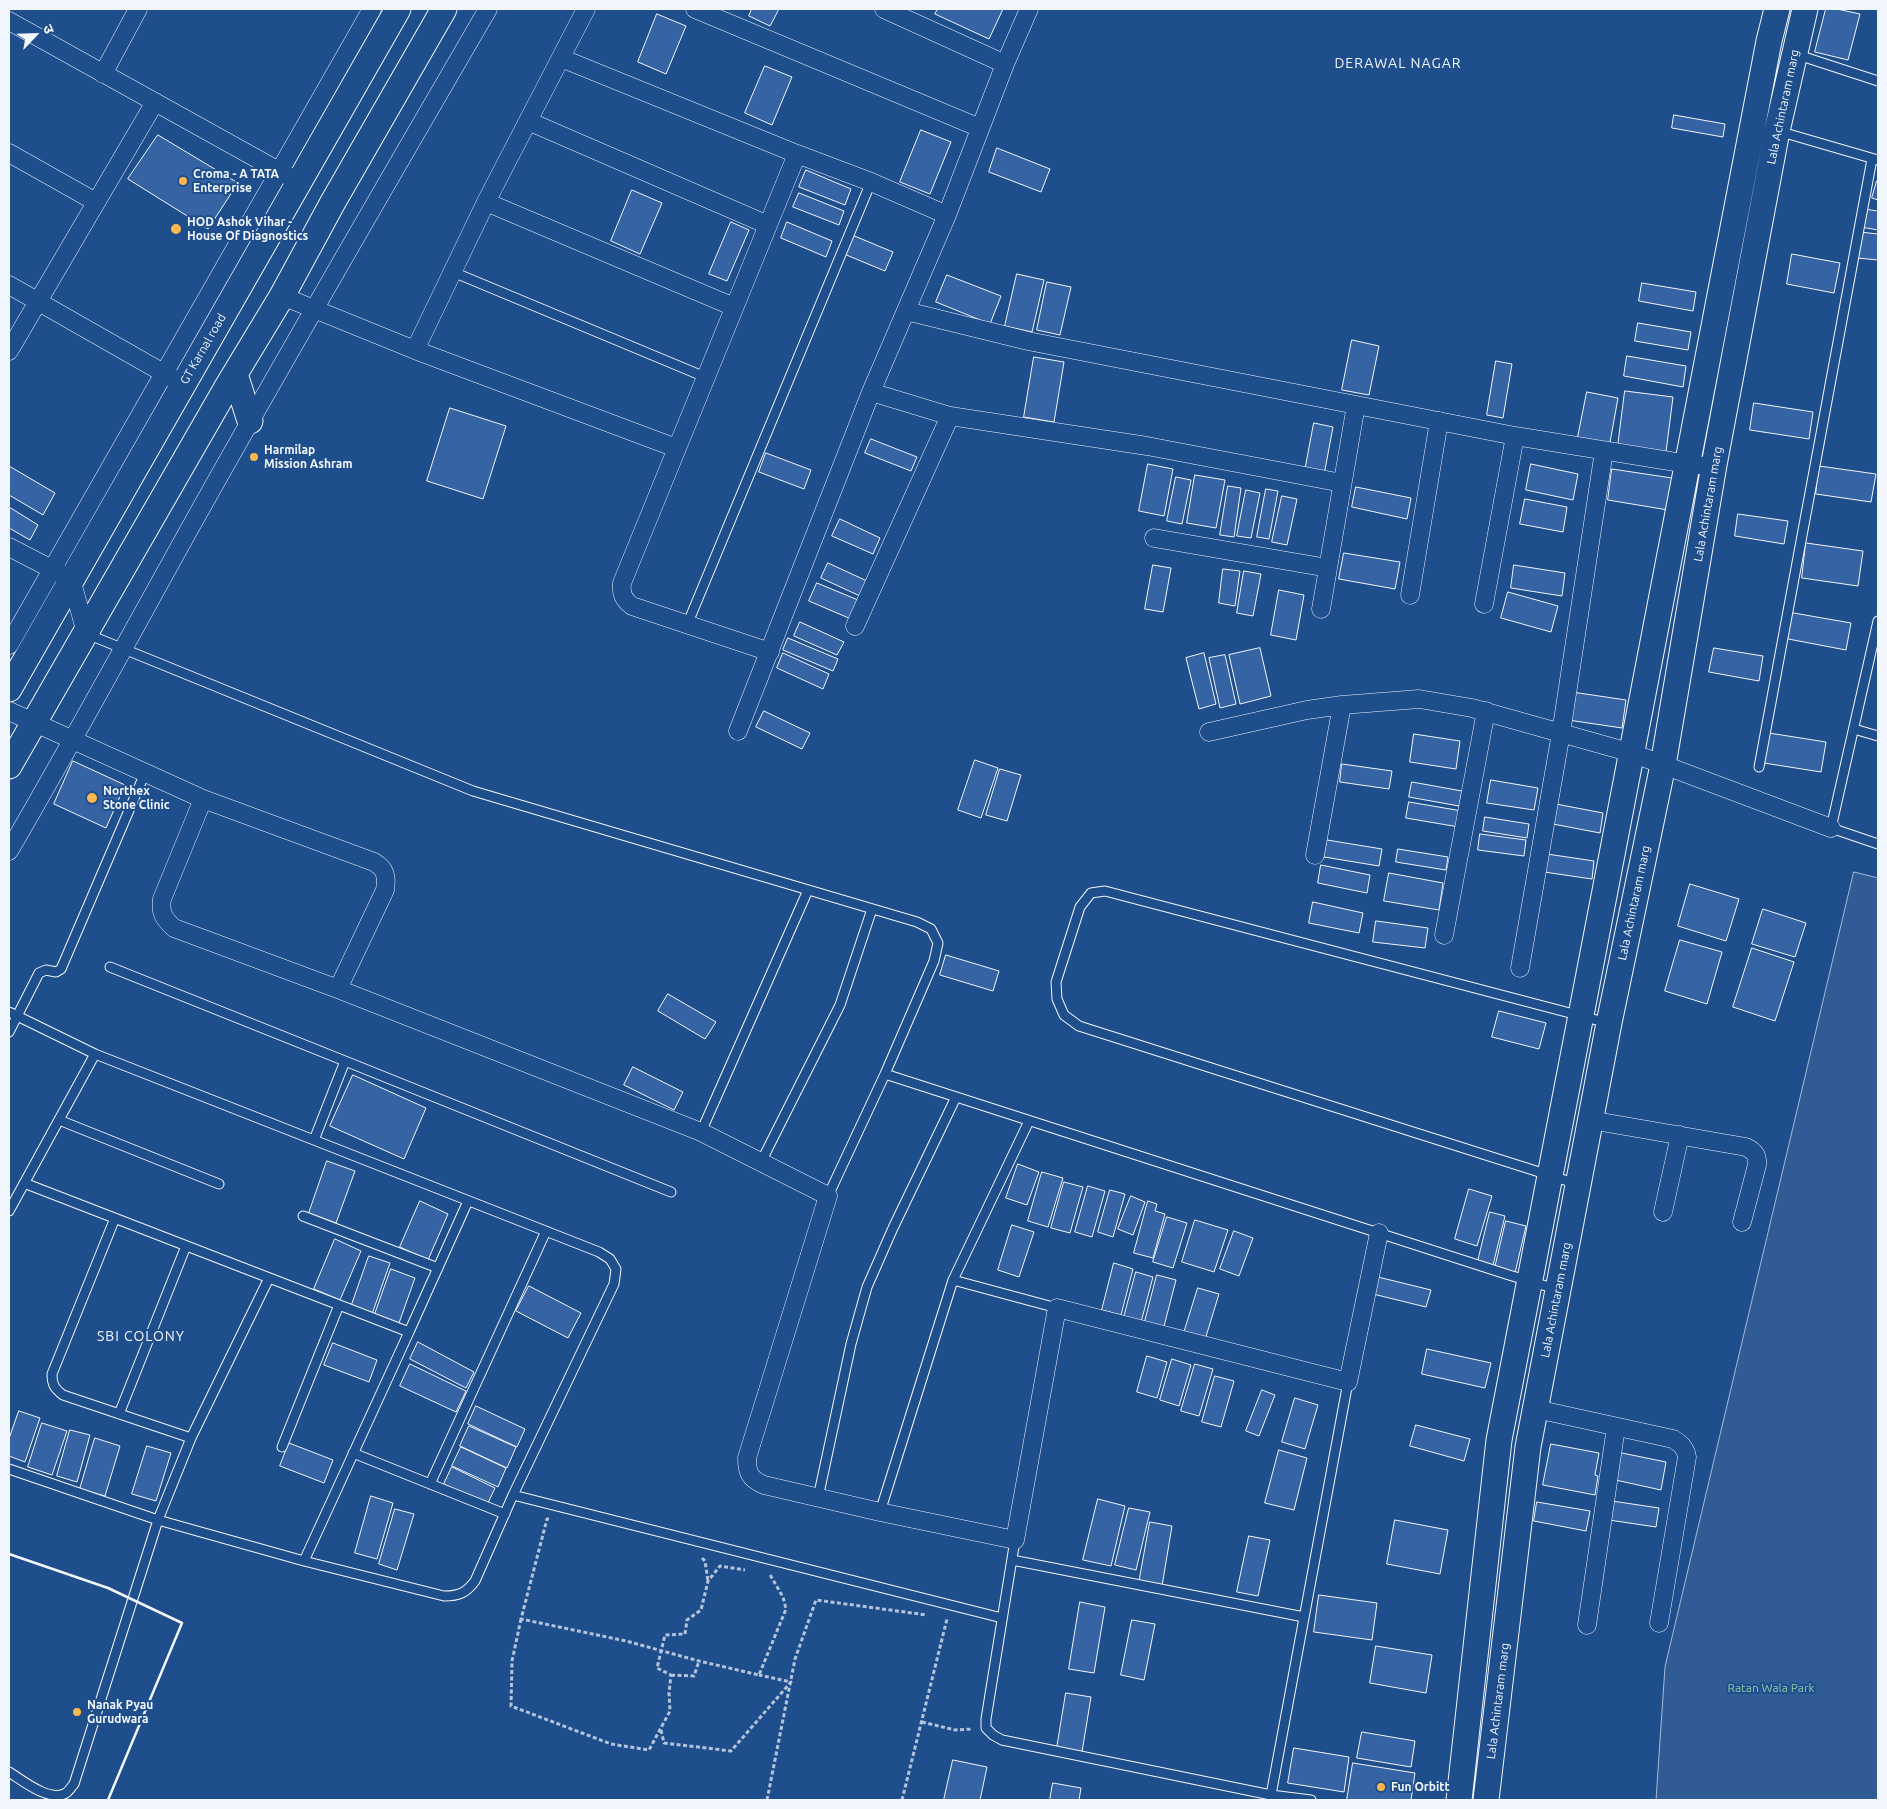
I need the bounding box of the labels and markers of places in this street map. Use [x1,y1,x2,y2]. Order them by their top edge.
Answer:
place label: Croma - A TATA Enterprise [193,167,279,195]
marker: Croma - A TATA Enterprise [177,175,189,187]
place label: HOD Ashok Vihar - House Of Diagnostics [187,215,308,243]
marker: HOD Ashok Vihar - House Of Diagnostics [169,222,183,236]
place label: Harmilap Mission Ashram [264,443,353,471]
marker: Harmilap Mission Ashram [248,451,260,463]
place label: Northex Stone Clinic [103,784,170,812]
marker: Northex Stone Clinic [85,791,99,805]
place label: Nanak Pyau Gurudwara [87,1698,153,1726]
marker: Nanak Pyau Gurudwara [71,1706,83,1718]
place label: Fun Orbitt [1391,1780,1450,1794]
marker: Fun Orbitt [1375,1781,1387,1793]

